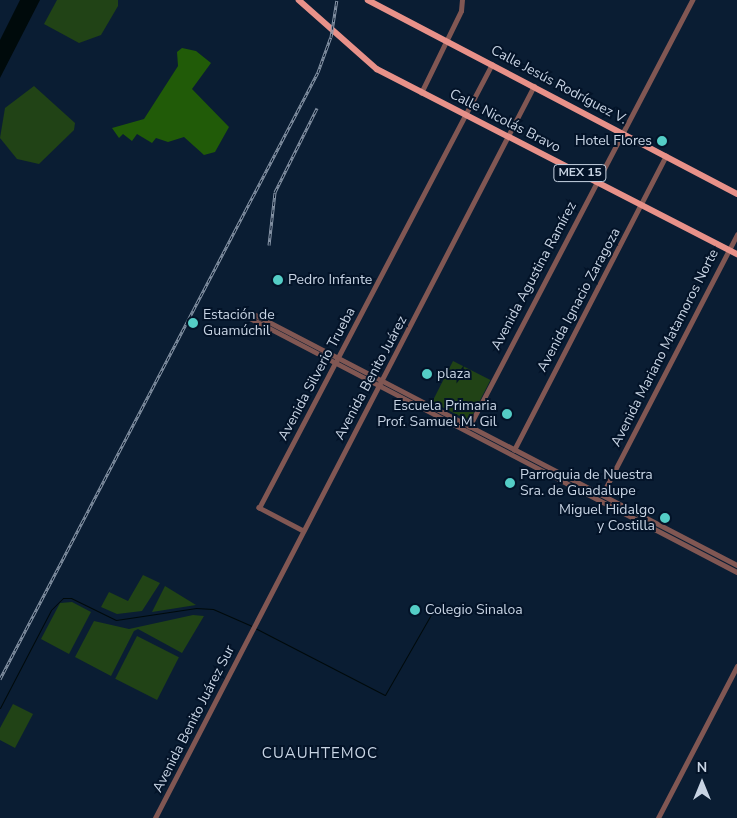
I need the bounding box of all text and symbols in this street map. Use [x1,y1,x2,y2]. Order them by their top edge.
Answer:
street label: Calle Jesús Rodríguez V. [488,42,630,128]
street label: Calle Nicolás Bravo [447,86,563,156]
place label: Hotel Flores [575,133,652,149]
marker: Hotel Flores [656,135,668,147]
road number: MEX 15 [552,164,608,182]
street label: Avenida Agustina Ramírez [488,199,580,353]
street label: Avenida Ignacio Zaragoza [534,225,624,375]
street label: Avenida Mariano Matamoros Norte [608,246,722,450]
place label: Pedro Infante [288,272,372,288]
marker: Pedro Infante [272,274,284,286]
street label: Avenida Silverio Trueba [275,305,359,443]
place label: Estación de Guamúchil [203,307,275,340]
street label: Avenida Benito Juárez [331,313,411,443]
marker: Estación de Guamúchil [187,317,199,329]
place label: plaza [437,366,471,382]
marker: plaza [421,368,433,380]
place label: Escuela Primaria Prof. Samuel M. Gil [377,398,497,431]
marker: Escuela Primaria Prof. Samuel M. Gil [501,408,513,420]
place label: Parroquia de Nuestra Sra. de Guadalupe [520,467,653,500]
marker: Parroquia de Nuestra Sra. de Guadalupe [504,477,516,489]
place label: Miguel Hidalgo y Costilla [559,502,655,534]
marker: Miguel Hidalgo y Costilla [659,512,671,524]
place label: Colegio Sinaloa [425,602,523,618]
marker: Colegio Sinaloa [409,604,421,616]
street label: Avenida Benito Juárez Sur [150,643,238,795]
district label: CUAUHTEMOC [261,745,379,763]
north arrow [677,758,727,808]
text: N [697,758,707,777]

